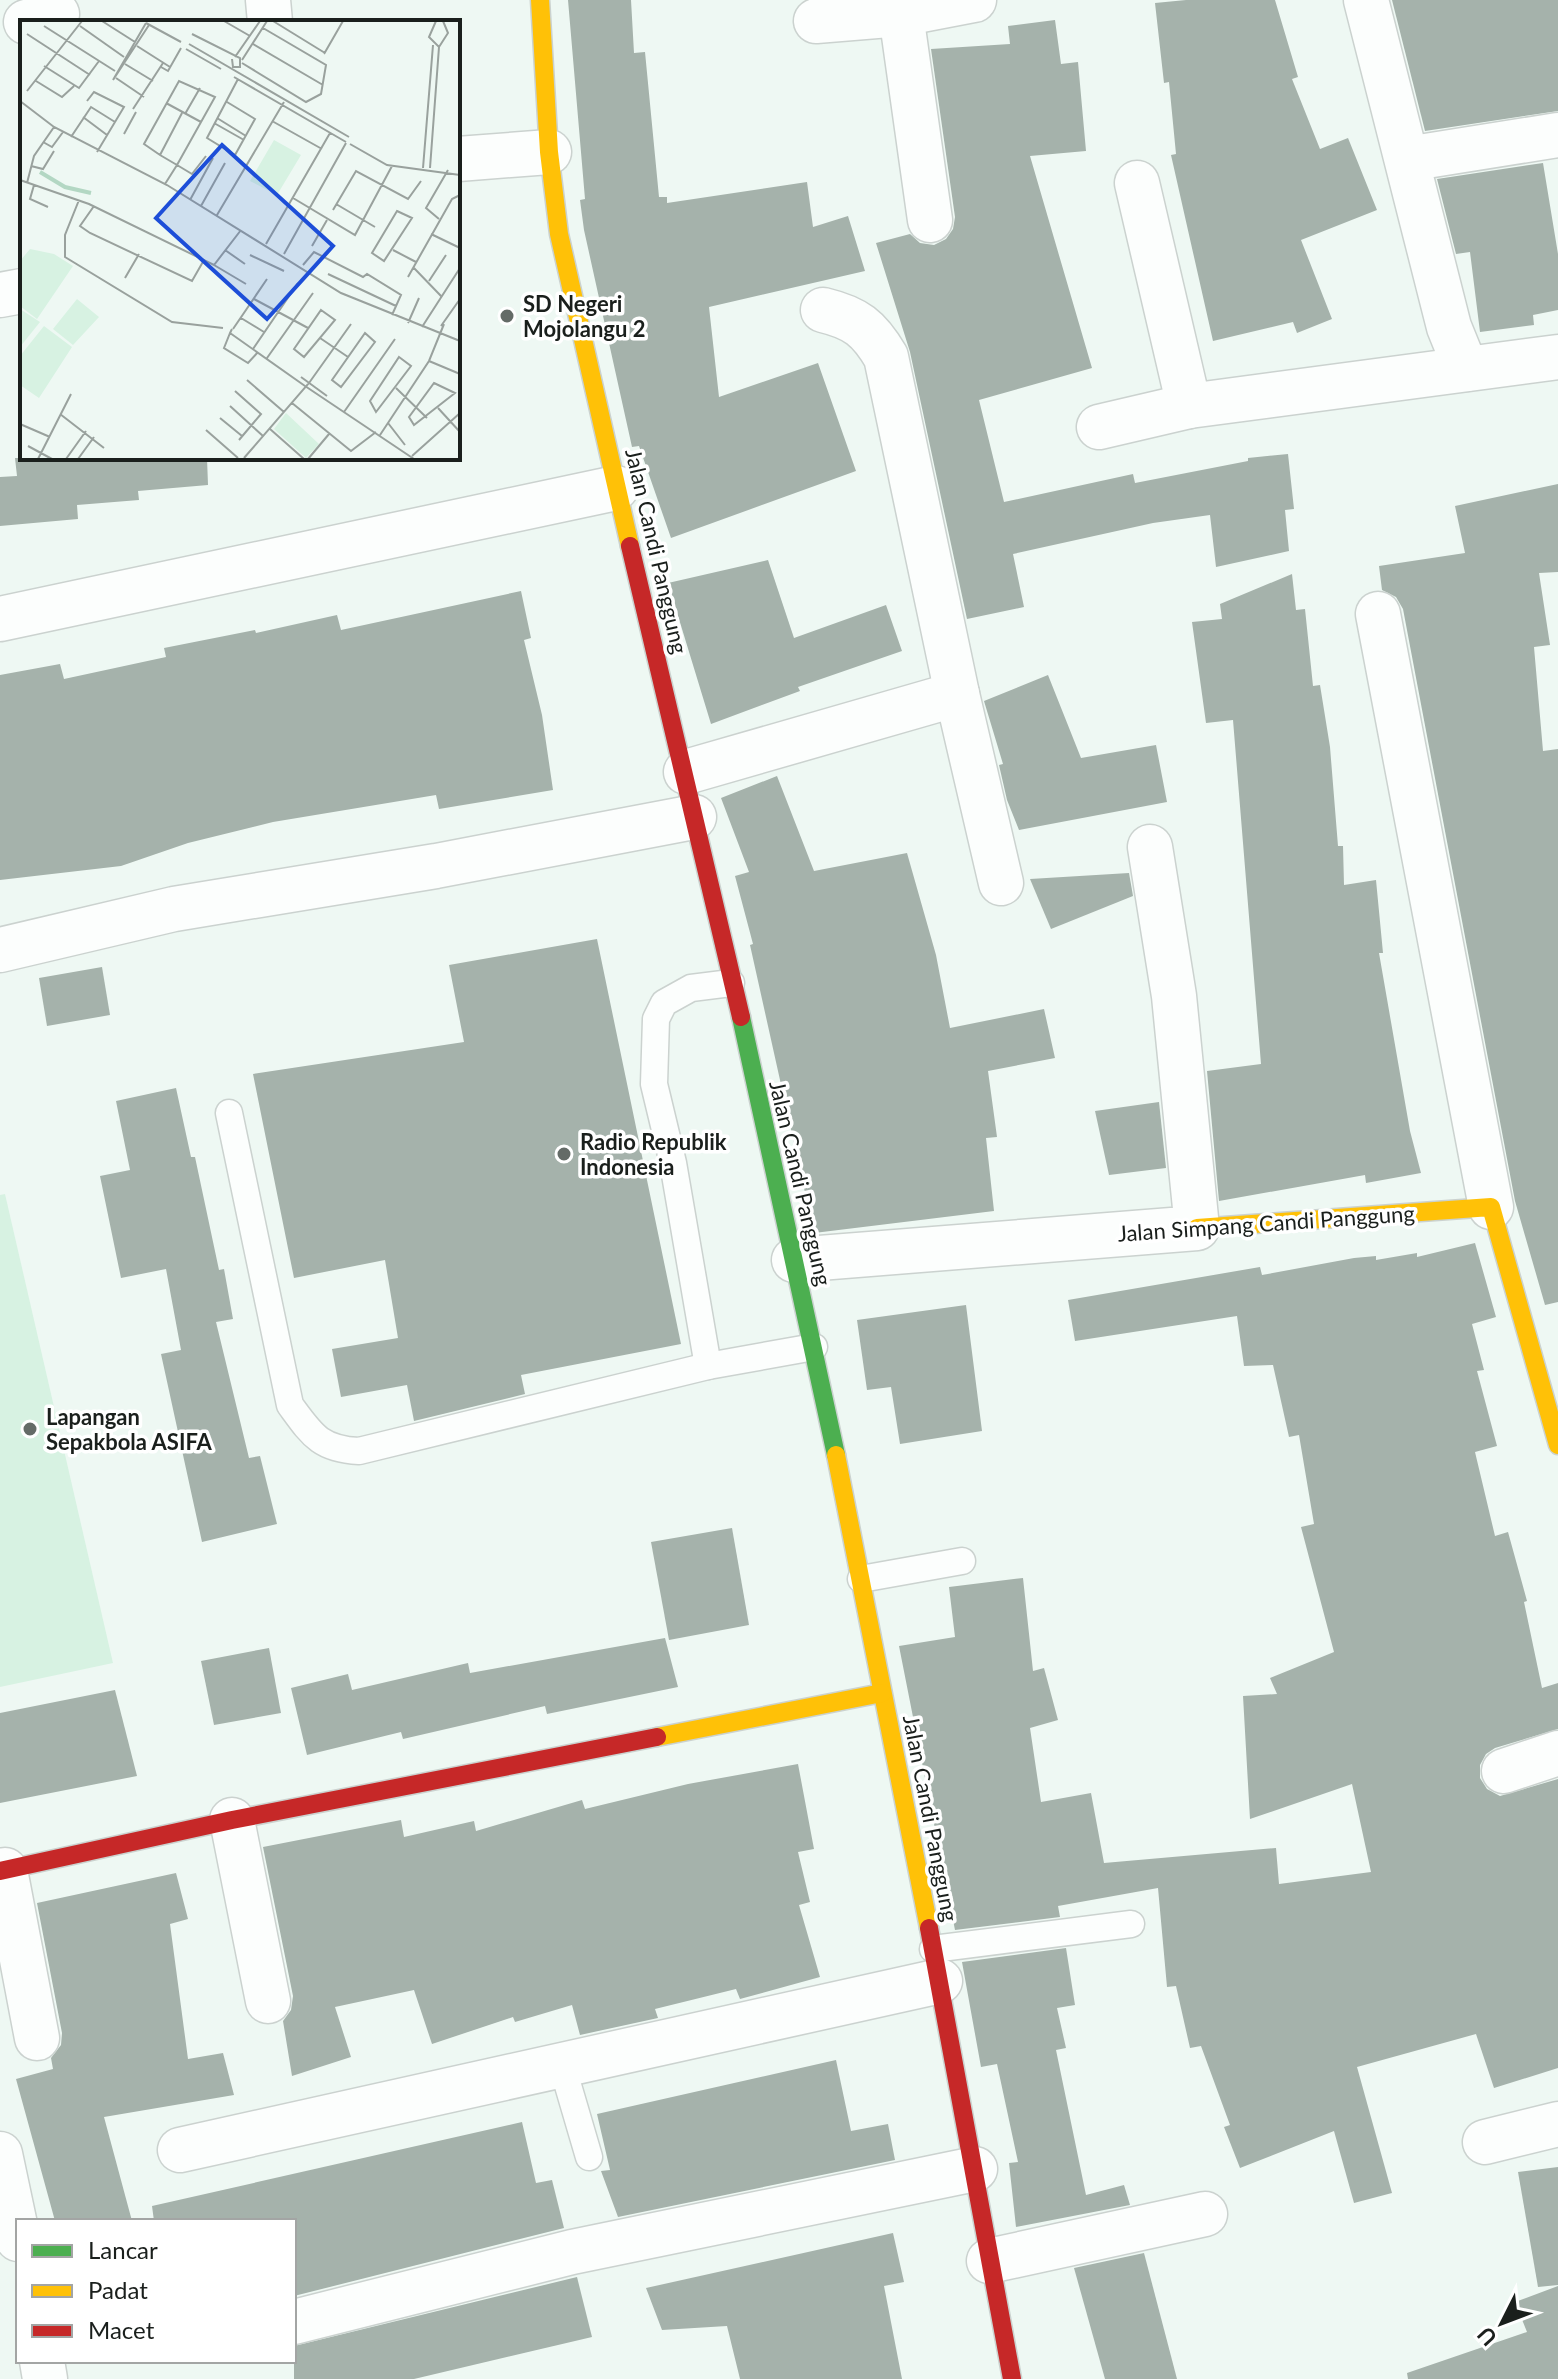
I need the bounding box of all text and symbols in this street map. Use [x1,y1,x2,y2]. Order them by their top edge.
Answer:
inset map [20,20,460,460]
place label: SD Negeri Mojolangu 2 [523,290,645,342]
marker: SD Negeri Mojolangu 2 [498,307,516,325]
street label: Jalan Candi Panggung [620,446,694,656]
street label: Jalan Candi Panggung [764,1078,838,1288]
place label: Radio Republik Indonesia [580,1128,727,1180]
marker: Radio Republik Indonesia [555,1145,573,1163]
street label: Jalan Simpang Candi Panggung [1117,1199,1415,1247]
place label: Lapangan Sepakbola ASIFA [46,1403,213,1455]
marker: Lapangan Sepakbola ASIFA [21,1420,39,1438]
street label: Jalan Candi Panggung [898,1712,964,1924]
legend [16,2219,296,2363]
text: Lancar [88,2235,158,2264]
text: Padat [88,2275,148,2304]
north arrow [1462,2283,1542,2363]
text: Macet [88,2315,155,2344]
text: U [1471,2322,1502,2352]

